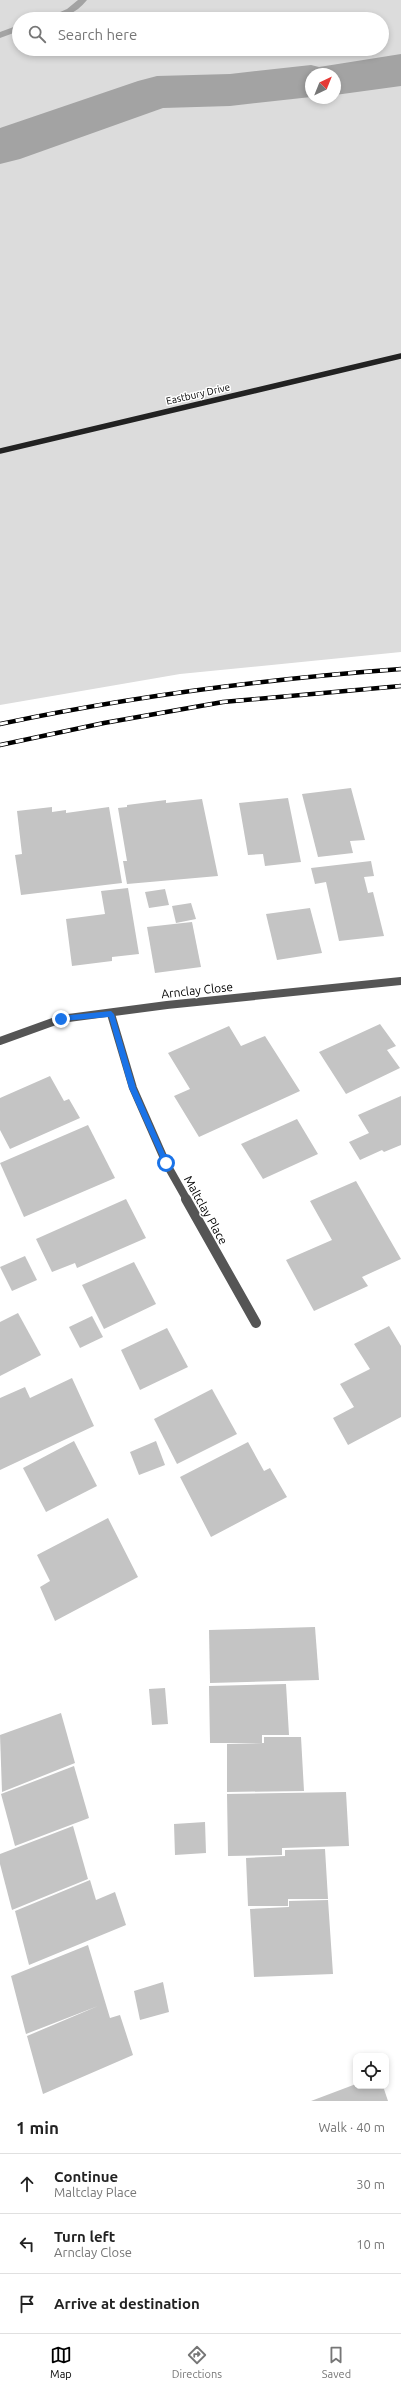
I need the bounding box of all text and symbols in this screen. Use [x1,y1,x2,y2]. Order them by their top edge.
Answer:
search box [12,12,389,56]
icon: search [26,23,48,45]
text: Search here [58,26,137,43]
north arrow [305,68,341,104]
street label: Eastbury Drive [165,381,231,407]
street label: Arnclay Close [161,980,233,1000]
route end [52,1010,70,1028]
route start [157,1154,175,1172]
street label: Maltclay Place [182,1173,230,1247]
map controls [353,2053,389,2089]
button: locate [353,2053,389,2089]
text: 1 min [16,2118,59,2137]
text: Walk · 40 m [319,2120,385,2134]
text: Continue [54,2168,118,2185]
icon: ahead [16,2173,38,2195]
text: 30 m [356,2177,385,2191]
text: Maltclay Place [54,2185,137,2199]
text: Turn left [54,2228,115,2245]
icon: left [16,2233,38,2255]
text: 10 m [356,2237,385,2251]
text: Arnclay Close [54,2245,132,2259]
icon: arrive [16,2293,38,2315]
text: Arrive at destination [54,2295,200,2312]
tab: Map [50,2344,72,2380]
tab: Directions [172,2344,222,2380]
tab: Saved [322,2344,351,2380]

